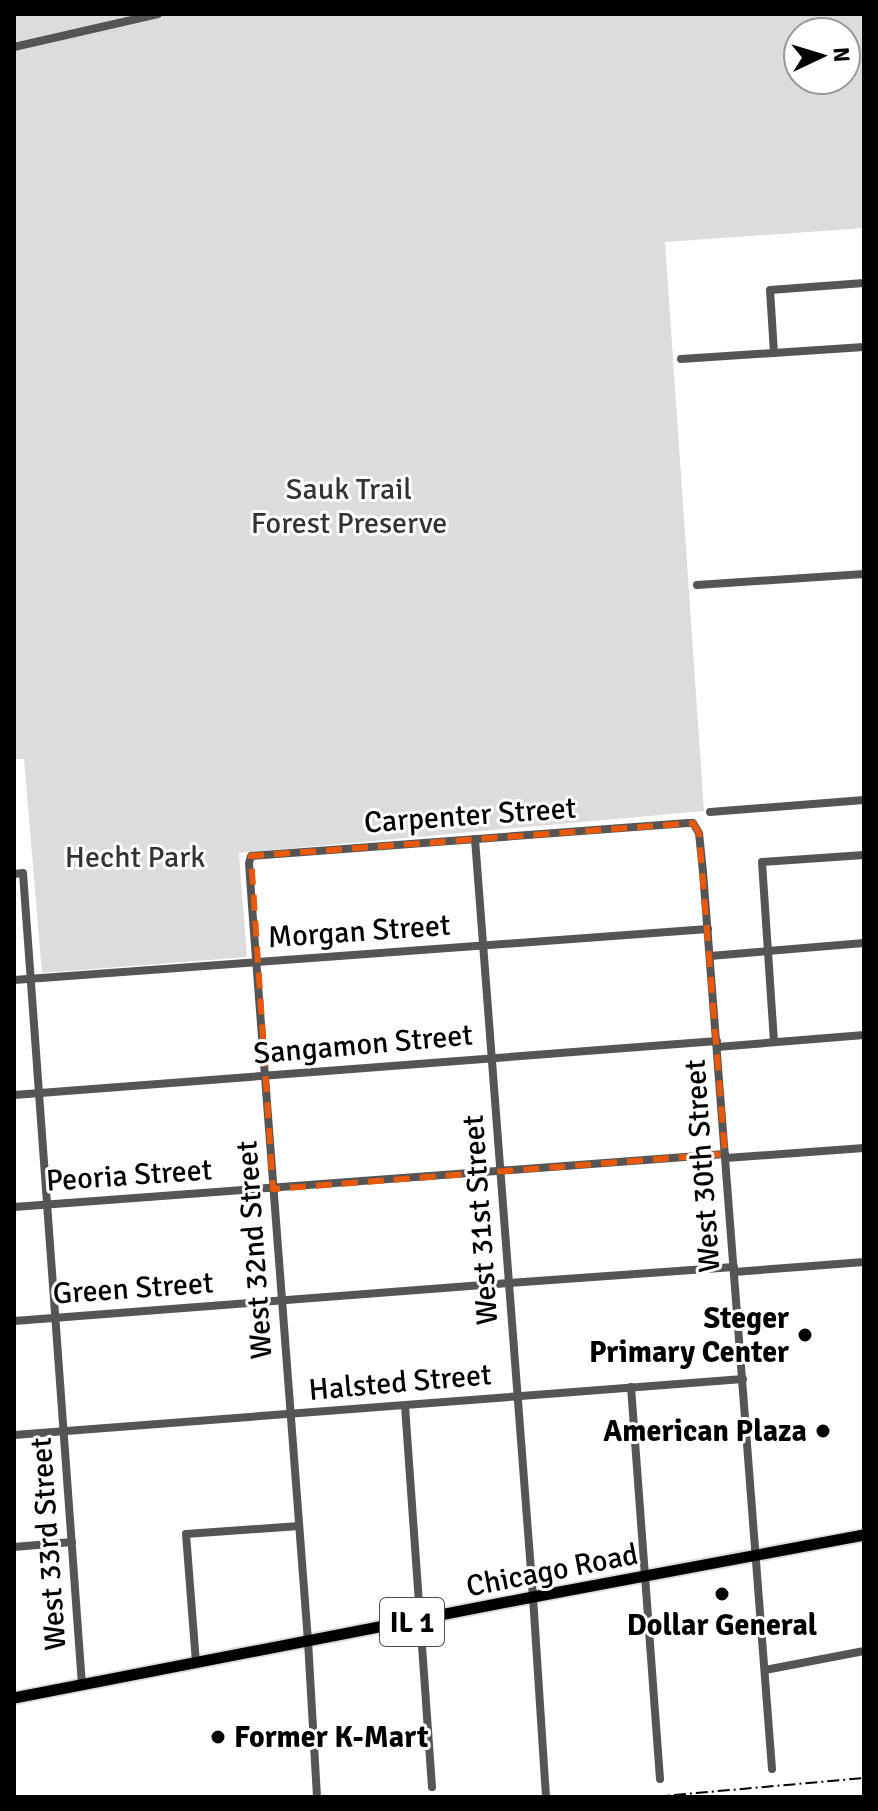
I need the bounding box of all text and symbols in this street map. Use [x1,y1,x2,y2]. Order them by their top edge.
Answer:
north arrow [782,16,862,96]
text: N [827,46,855,63]
park label: Sauk Trail Forest Preserve [251,471,447,542]
street label: Carpenter Street [363,790,577,841]
park label: Hecht Park [65,839,205,876]
street label: Morgan Street [267,907,451,956]
street label: Sangamon Street [252,1016,474,1073]
street label: West 30th Street [677,1058,728,1274]
street label: West 31st Street [455,1114,506,1326]
street label: West 32nd Street [228,1139,281,1360]
street label: Peoria Street [45,1151,213,1200]
street label: Green Street [51,1264,215,1313]
place label: Steger Primary Center [589,1300,789,1371]
marker: Steger Primary Center [796,1326,814,1344]
street label: Halsted Street [307,1356,493,1409]
place label: American Plaza [603,1413,807,1450]
marker: American Plaza [814,1422,832,1440]
street label: West 33rd Street [23,1436,74,1652]
street label: Chicago Road [463,1536,641,1605]
marker: Dollar General [713,1585,731,1603]
road number: IL 1 [380,1598,444,1646]
place label: Dollar General [627,1607,817,1644]
place label: Former K-Mart [234,1719,429,1756]
marker: Former K-Mart [209,1728,227,1746]

